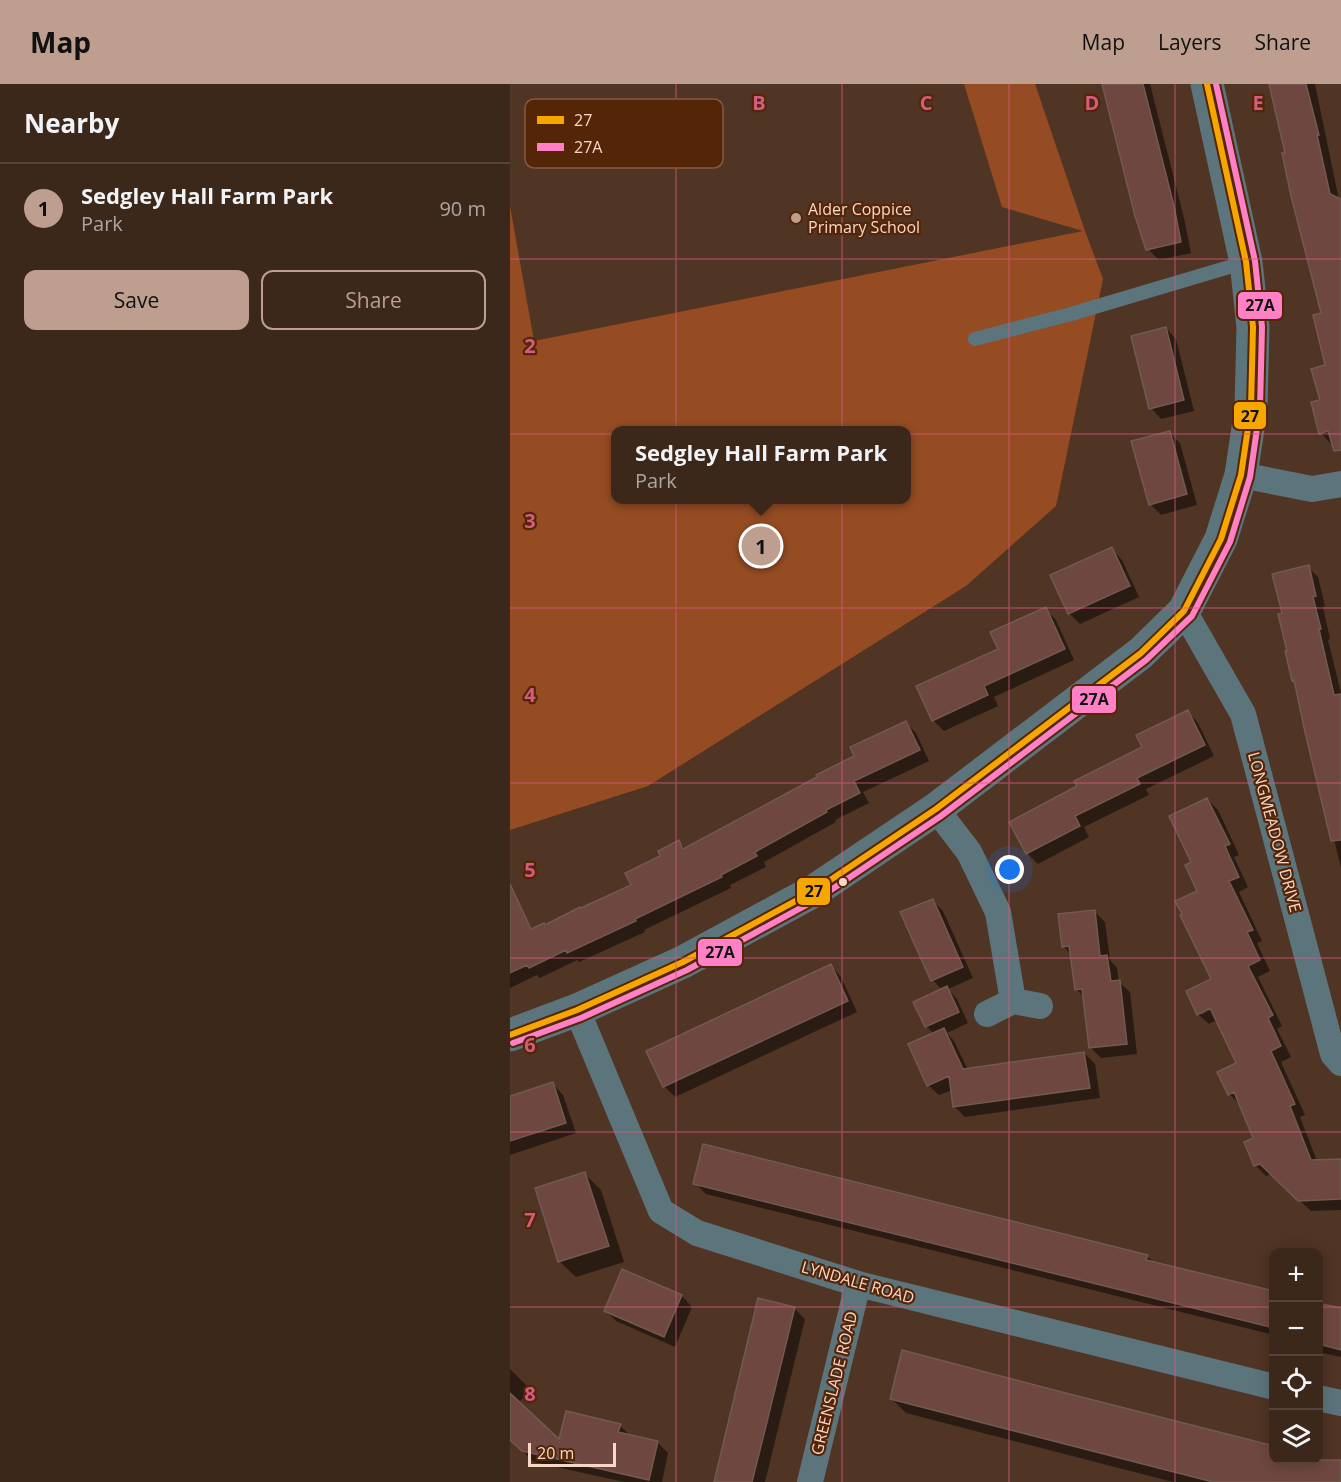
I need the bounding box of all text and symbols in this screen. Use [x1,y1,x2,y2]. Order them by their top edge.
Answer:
text: Map [30,23,91,61]
text: Map [1082,28,1125,56]
text: Layers [1158,28,1222,56]
text: Share [1255,28,1311,56]
text: B [752,89,766,116]
text: C [920,89,933,116]
text: D [1085,89,1099,116]
text: E [1252,89,1264,116]
legend [525,99,723,168]
text: Nearby [24,105,119,141]
text: 27 [574,109,592,131]
text: 27A [574,136,603,158]
text: Sedgley Hall Farm Park [81,180,333,210]
text: 1 [38,195,49,222]
text: 90 m [439,195,486,222]
place label: Alder Coppice Primary School [808,198,920,238]
text: Park [81,210,123,237]
marker: Alder Coppice Primary School [789,211,803,225]
button: Save [24,270,249,330]
button: Share [261,270,486,330]
line badge: 27A [1237,291,1283,320]
text: 27A [1245,294,1276,316]
text: 2 [524,332,536,359]
line badge: 27 [1233,401,1267,430]
text: 27 [1241,405,1259,427]
popup [611,426,911,504]
text: Sedgley Hall Farm Park [635,437,887,467]
text: Park [635,467,677,494]
text: 3 [524,507,536,534]
pin: 1 [742,524,780,568]
text: 4 [524,681,536,708]
line badge: 27A [1071,685,1117,714]
text: 27A [1079,688,1110,710]
street label: LONGMEADOW DRIVE [1243,749,1307,915]
your location [995,855,1024,884]
text: 5 [524,856,536,883]
unlabelled marker [837,876,849,888]
line badge: 27 [796,877,831,906]
text: 27 [805,880,823,902]
line badge: 27A [697,938,743,967]
text: 27A [705,941,736,963]
text: 6 [524,1031,536,1058]
text: 7 [524,1206,536,1233]
map controls [1269,1248,1323,1464]
button: + [1269,1248,1323,1302]
street label: LYNDALE ROAD [799,1255,917,1309]
button: − [1269,1302,1323,1356]
street label: GREENSLADE ROAD [806,1309,862,1457]
button: locate [1269,1356,1323,1410]
text: 8 [524,1380,536,1407]
button: layers [1269,1410,1323,1464]
scale bar [528,1440,616,1468]
text: 20 m [537,1442,574,1464]

